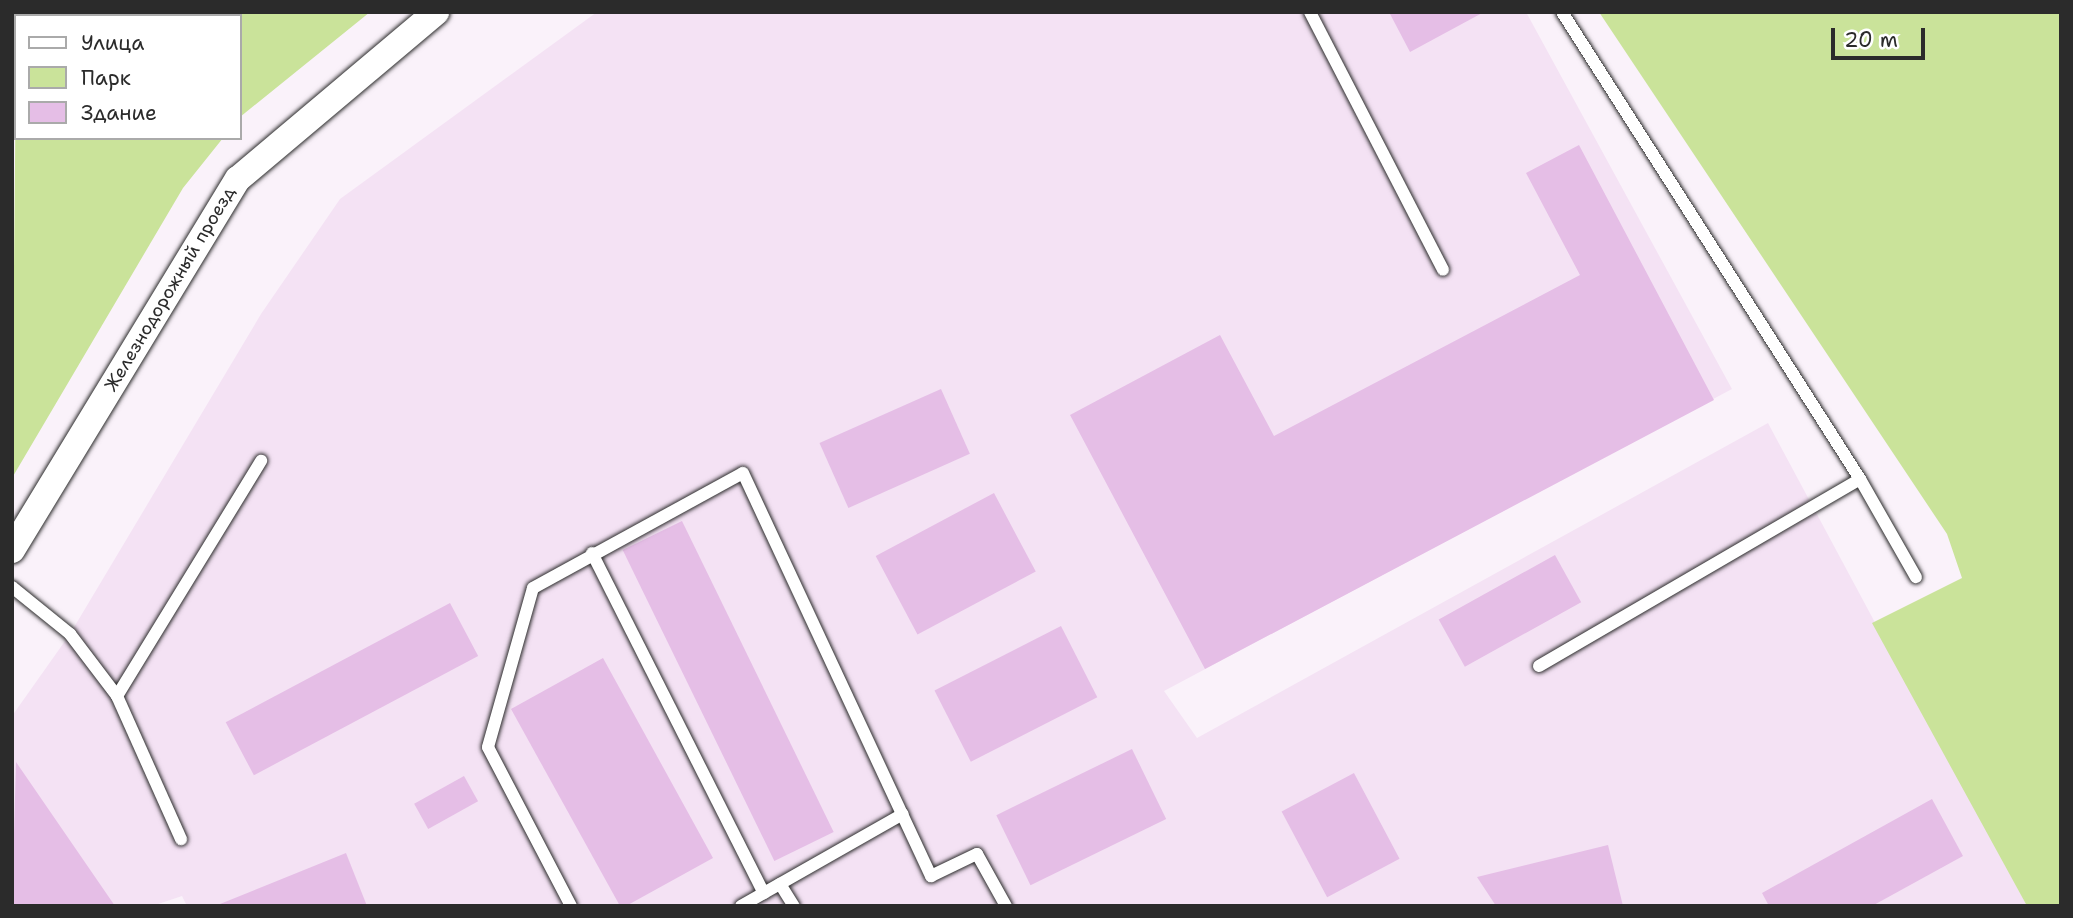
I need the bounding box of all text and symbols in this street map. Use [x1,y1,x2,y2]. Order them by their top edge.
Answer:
legend [14,14,242,140]
scale bar [1835,14,1930,58]
text: 20 m [1844,26,1898,54]
text: Улица [81,29,144,57]
text: Парк [81,64,131,92]
text: Здание [81,99,157,127]
street label: Железнодорожный проезд [100,183,240,395]

